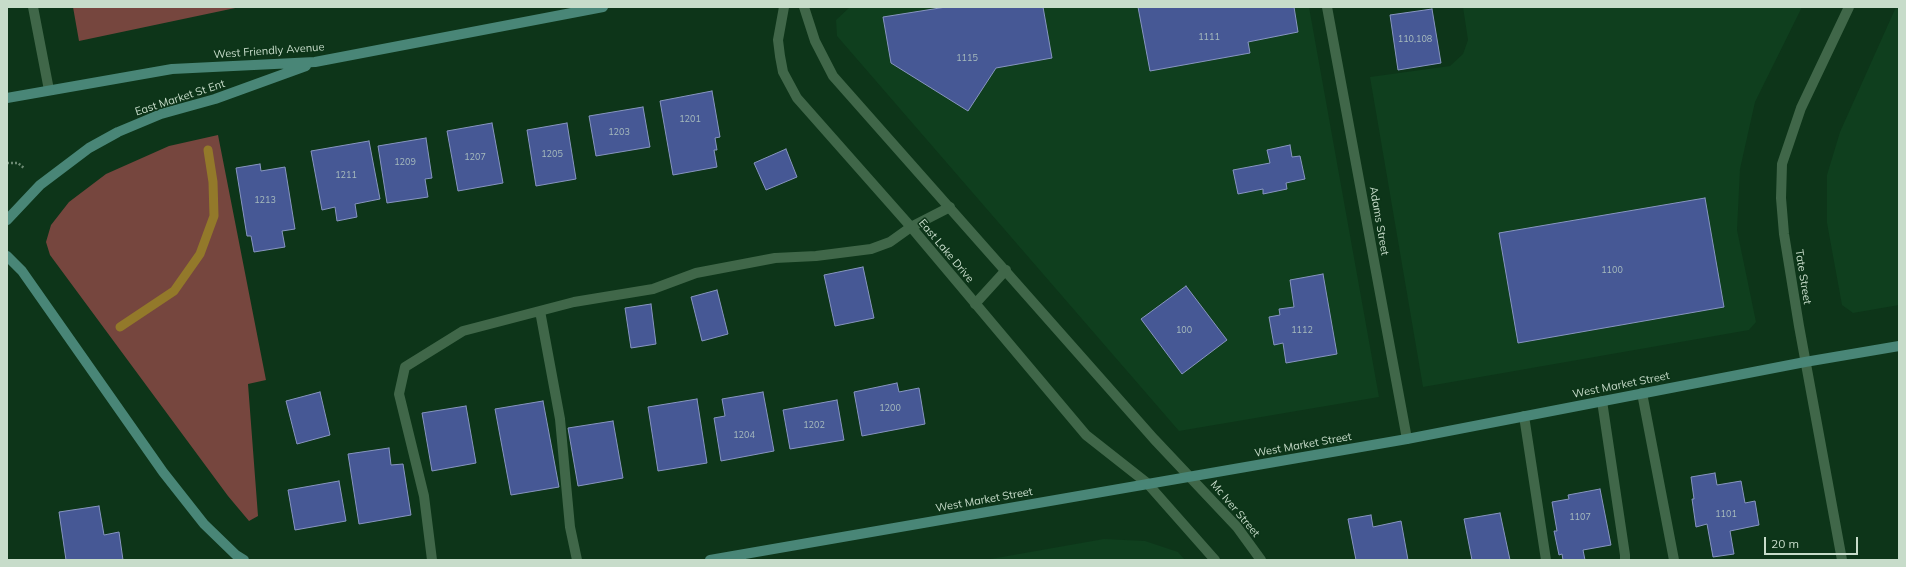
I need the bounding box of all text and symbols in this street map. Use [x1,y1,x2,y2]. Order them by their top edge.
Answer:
house number: 1111 [1198,32,1220,42]
house number: 110,108 [1398,34,1432,44]
street label: West Friendly Avenue [213,41,325,61]
house number: 1115 [956,53,978,63]
street label: East Market St Ent [133,77,227,119]
house number: 1201 [679,114,701,124]
house number: 1203 [608,127,630,137]
house number: 1205 [541,149,563,159]
house number: 1207 [464,152,486,162]
house number: 1209 [394,157,416,167]
house number: 1211 [335,170,357,180]
street label: Adams Street [1366,186,1392,256]
house number: 1213 [254,195,276,205]
street label: East Lake Drive [916,217,976,285]
street label: Tate Street [1792,249,1814,305]
house number: 1100 [1601,265,1623,275]
house number: 100 [1176,325,1192,335]
house number: 1112 [1291,325,1313,335]
street label: West Market Street [1571,369,1671,401]
house number: 1200 [879,403,901,413]
house number: 1202 [803,420,825,430]
house number: 1204 [733,430,755,440]
street label: West Market Street [1253,430,1353,460]
street label: Mc Iver Street [1208,478,1262,540]
street label: West Market Street [934,485,1034,515]
house number: 1101 [1715,509,1737,519]
house number: 1107 [1569,512,1591,522]
scale bar [1766,529,1860,555]
text: 20 m [1771,536,1799,551]

